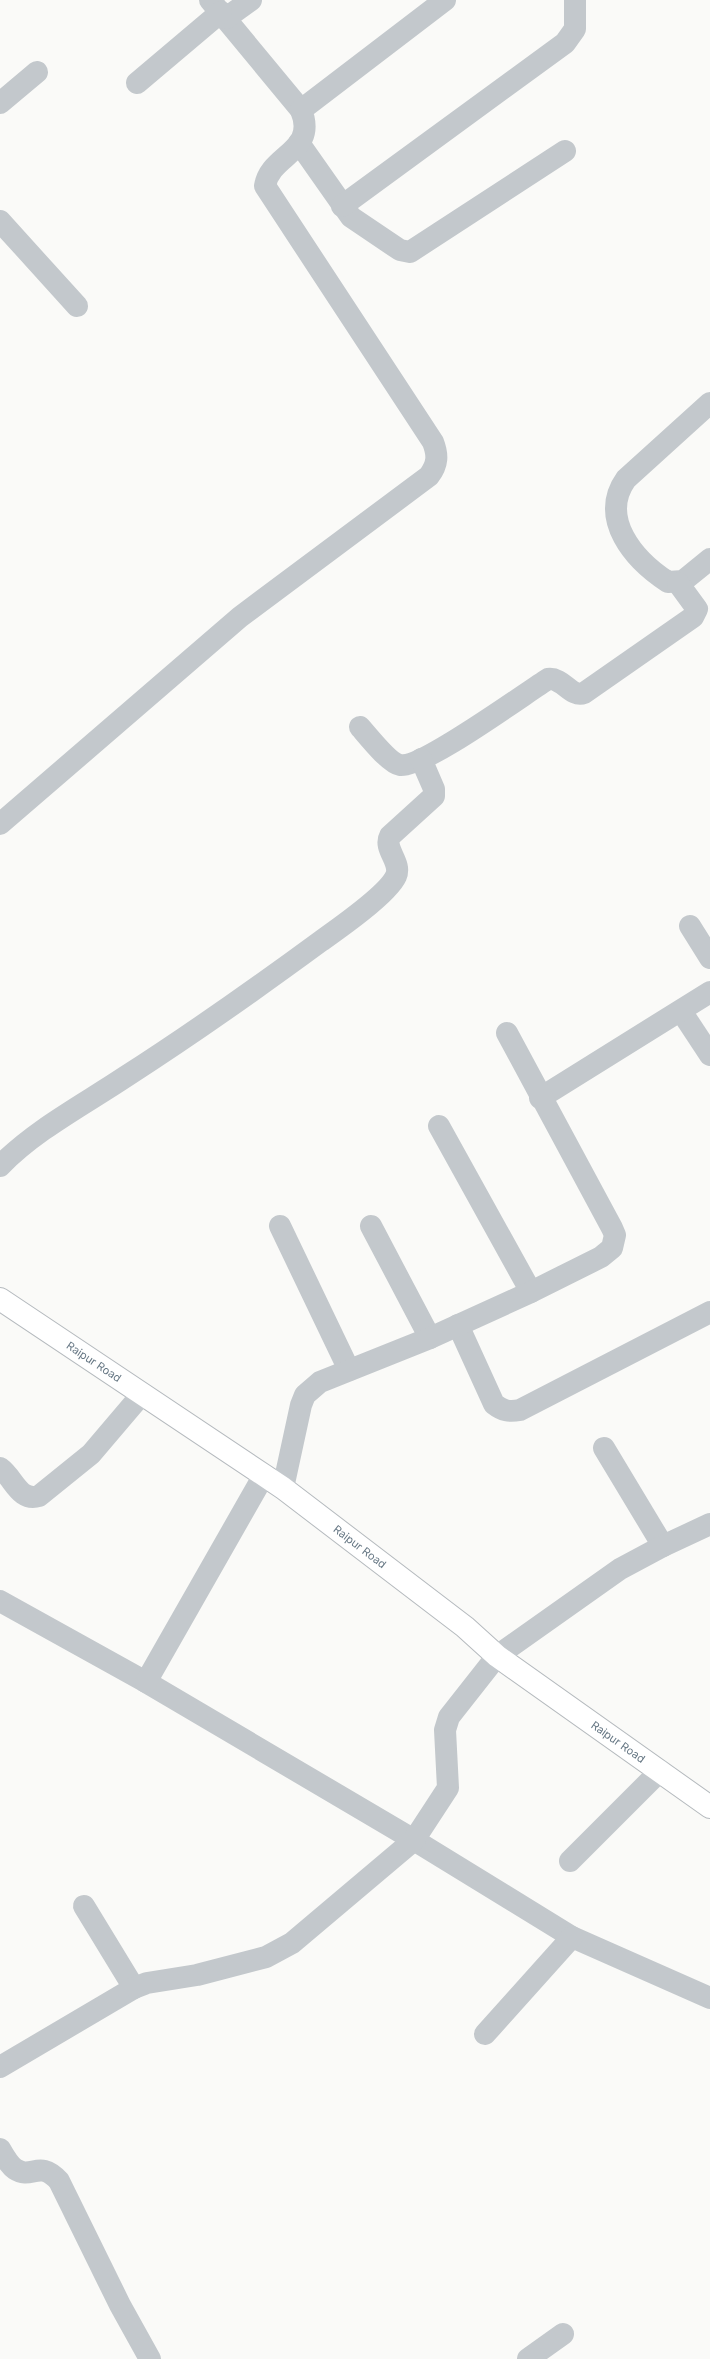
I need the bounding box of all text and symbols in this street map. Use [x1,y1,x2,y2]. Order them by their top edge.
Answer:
street label: Raipur Road [64,1338,124,1385]
street label: Raipur Road [331,1522,389,1571]
street label: Raipur Road [588,1718,648,1766]

